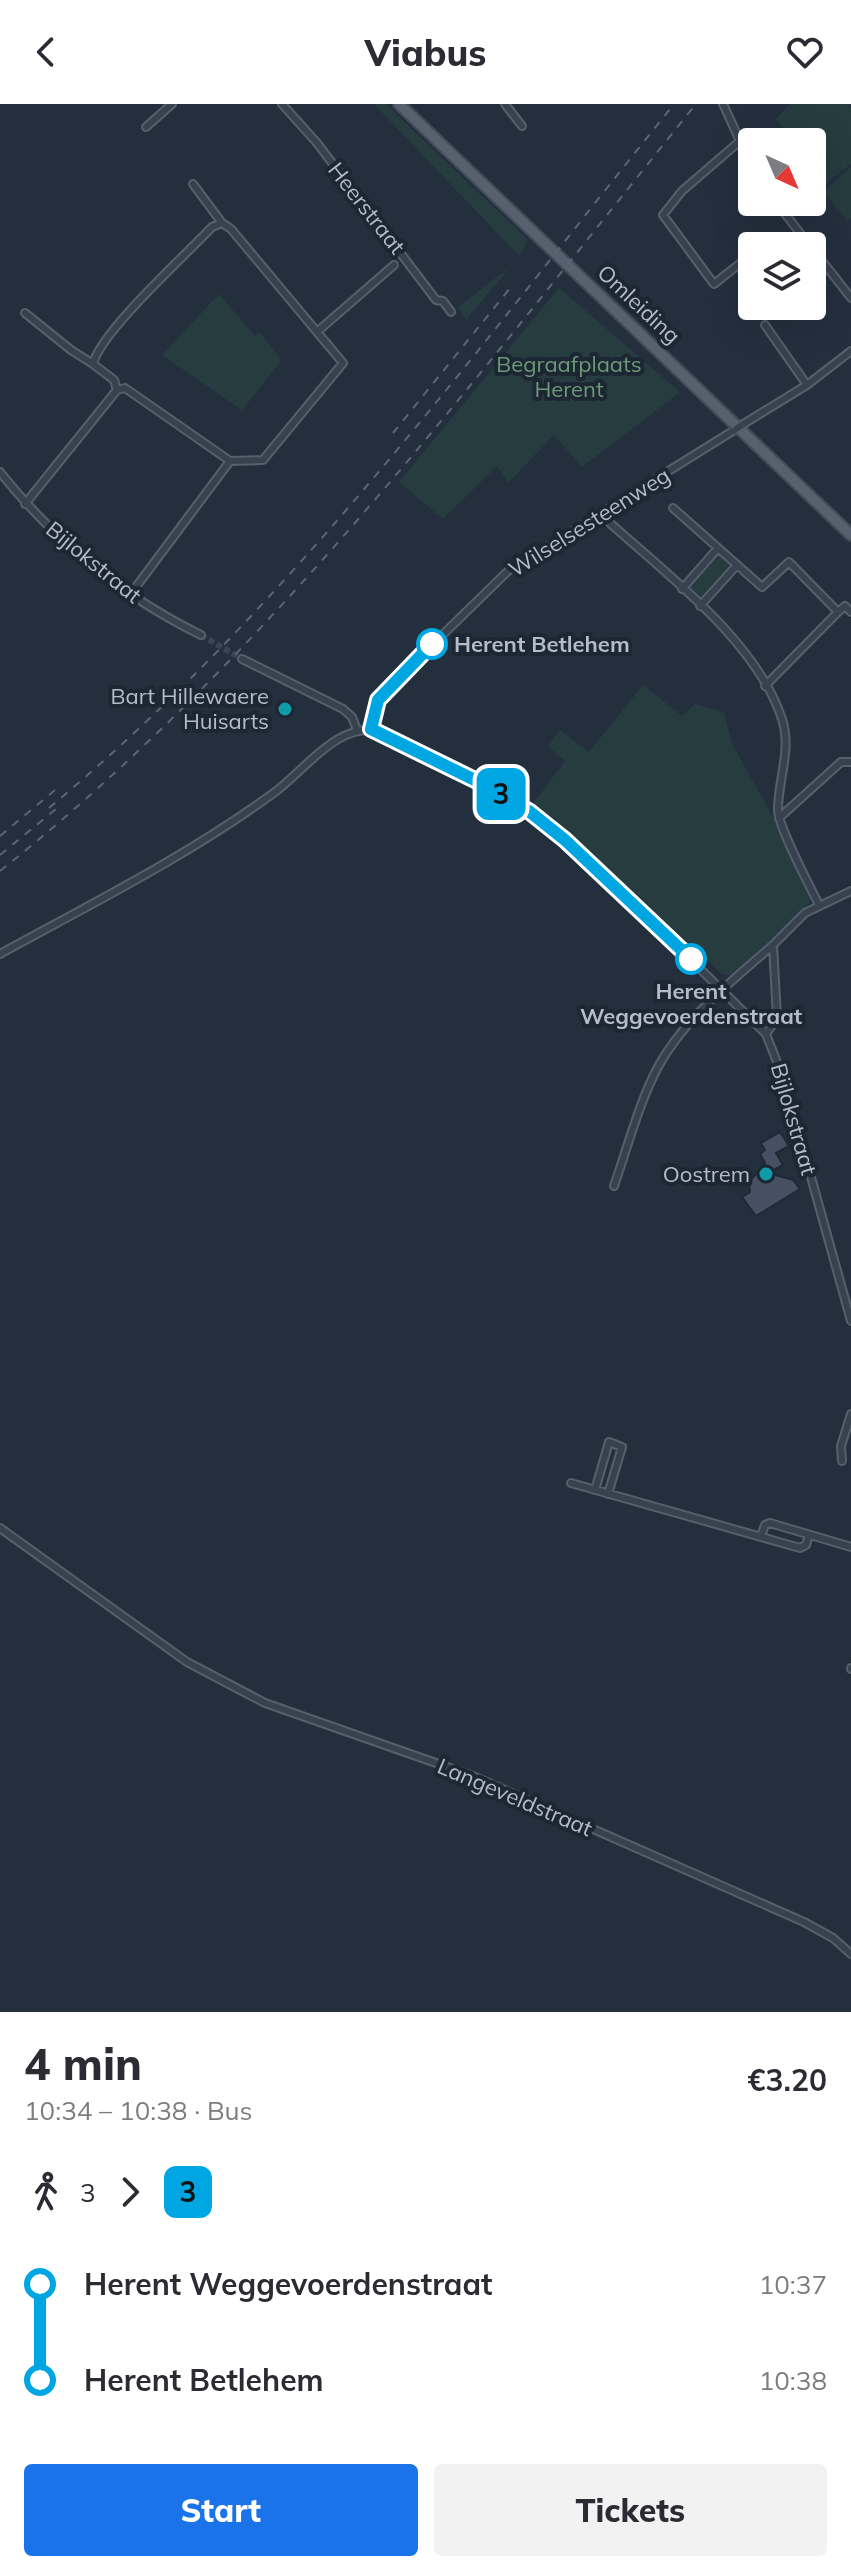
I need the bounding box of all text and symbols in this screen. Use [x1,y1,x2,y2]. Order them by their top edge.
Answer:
icon: back [24,30,68,74]
text: Viabus [365,30,486,75]
icon: heart [783,30,827,74]
north arrow [738,128,826,216]
map controls [738,128,826,320]
street label: Heerstraat [322,156,412,260]
button: layers [738,232,826,320]
street label: Omleiding [592,259,686,349]
park label: Begraafplaats Herent [496,350,642,403]
street label: Wilselsesteenweg [503,461,675,583]
street label: Bijlokstraat [41,515,148,609]
marker: Herent Betlehem [417,629,447,659]
place label: Herent Betlehem [454,630,630,658]
place label: Bart Hillewaere Huisarts [111,682,269,735]
marker: Bart Hillewaere Huisarts [276,700,294,718]
line badge: 3 [475,768,527,820]
text: 3 [493,776,509,811]
marker: Herent Weggevoerdenstraat [676,944,706,974]
place label: Herent Weggevoerdenstraat [580,977,802,1030]
street label: Bijlokstraat [765,1060,823,1178]
place label: Oostrem [663,1160,750,1188]
marker: Oostrem [757,1165,775,1183]
street label: Langeveldstraat [433,1752,597,1842]
text: 4 min [24,2036,142,2091]
text: €3.20 [748,2061,827,2099]
text: 10:34 – 10:38 · Bus [24,2094,253,2127]
icon: walk [24,2170,68,2214]
icon: forward [108,2170,152,2214]
text: 3 [180,2174,196,2209]
text: 3 [80,2176,96,2209]
text: Herent Weggevoerdenstraat [84,2265,492,2303]
text: 10:37 [759,2268,827,2301]
text: Herent Betlehem [84,2361,324,2399]
text: 10:38 [759,2364,827,2397]
button: Start [24,2464,418,2556]
button: Tickets [434,2464,827,2556]

